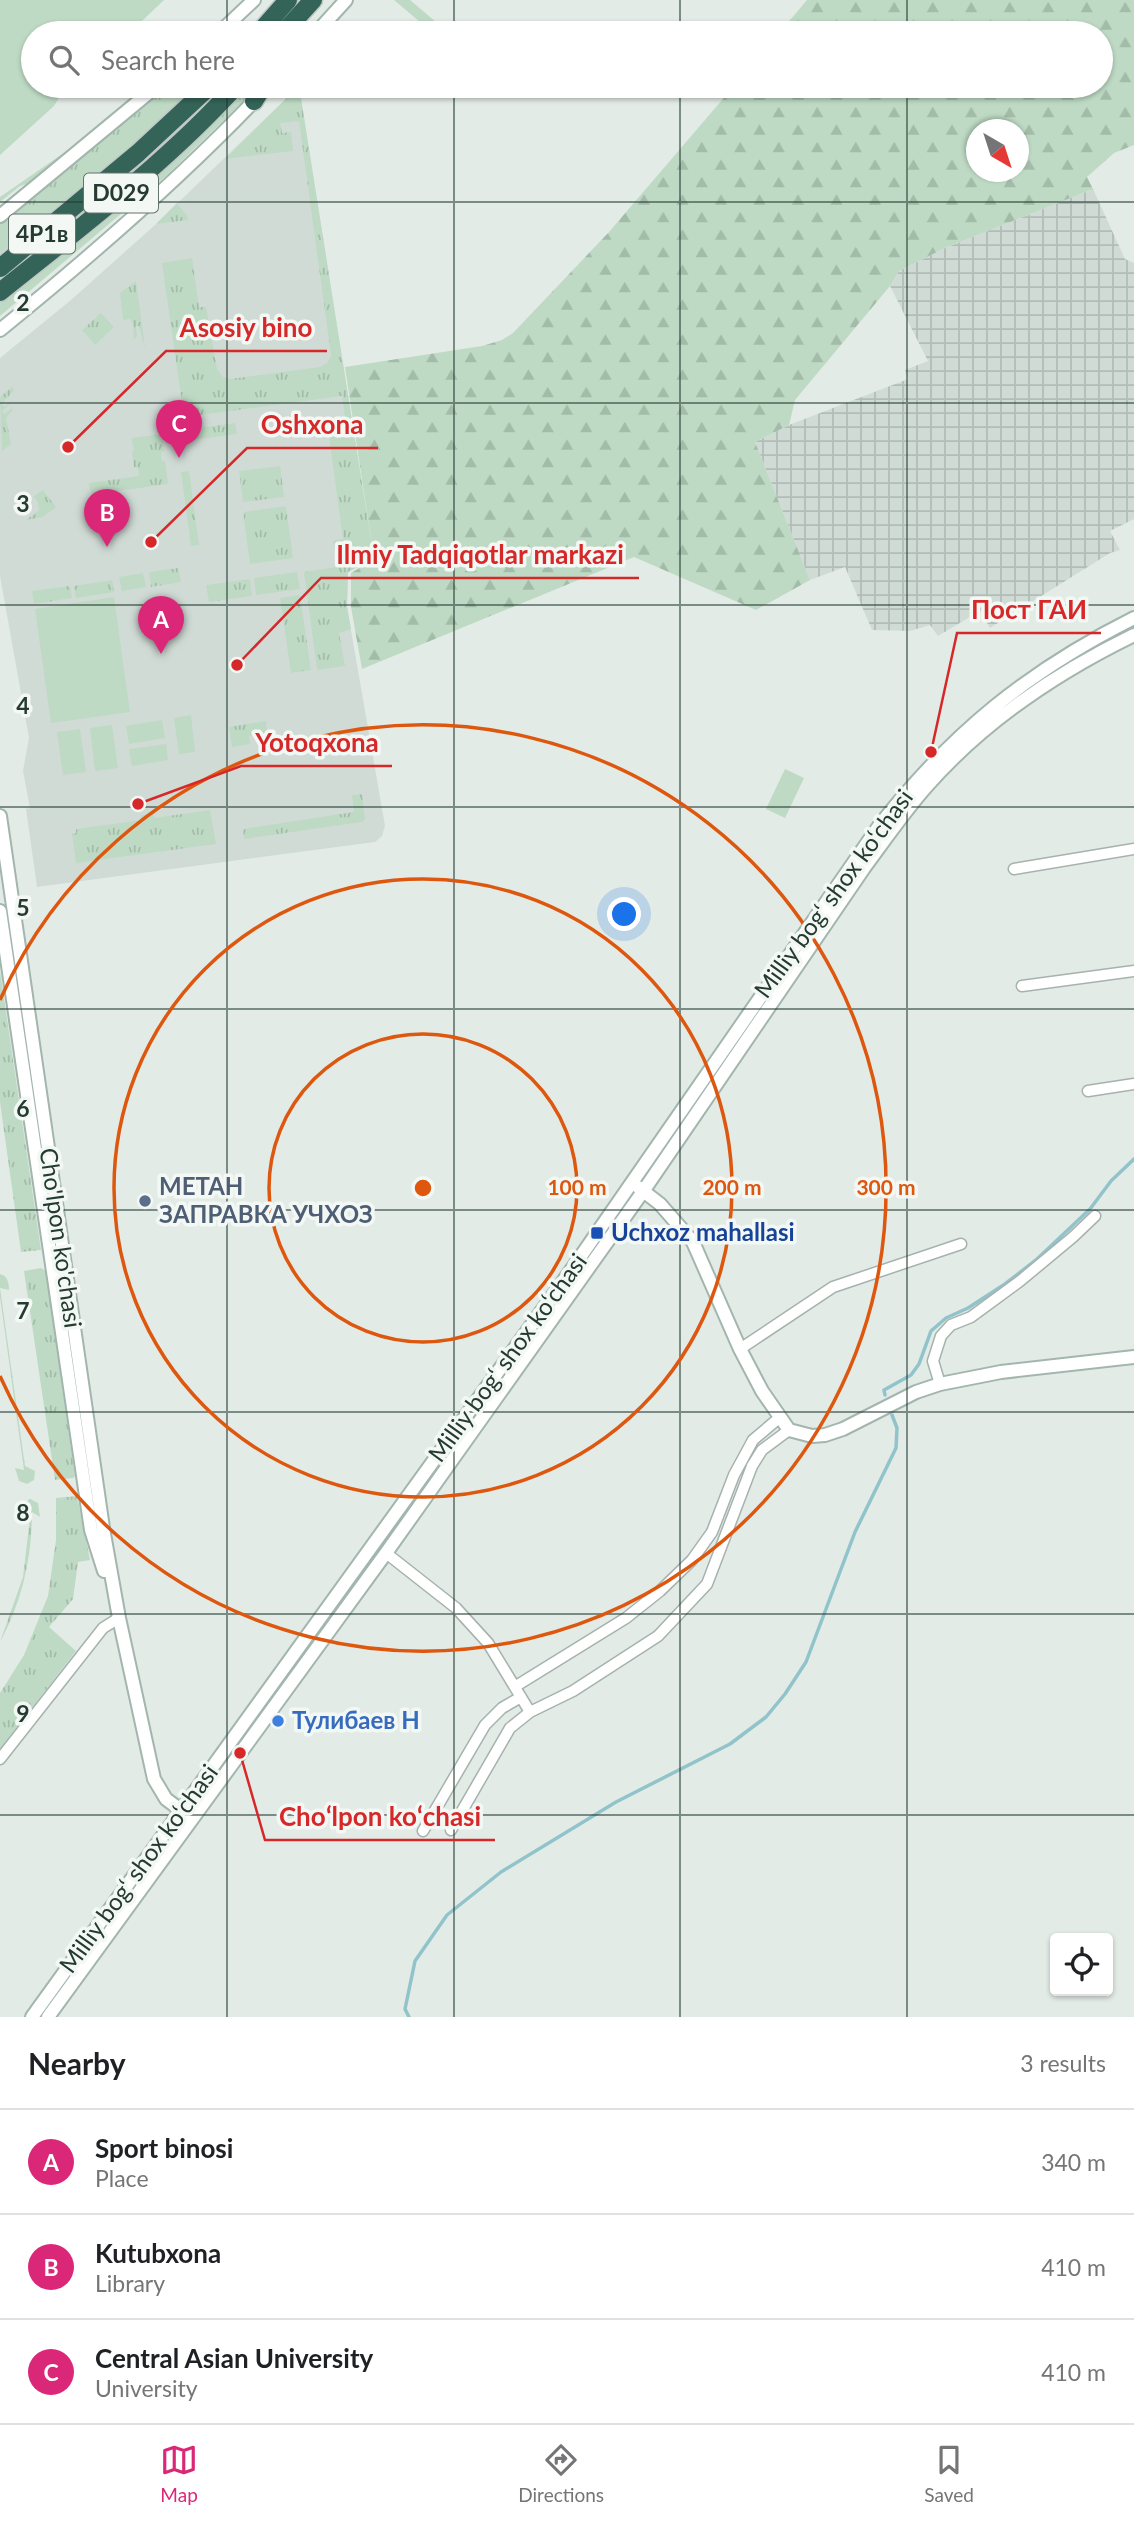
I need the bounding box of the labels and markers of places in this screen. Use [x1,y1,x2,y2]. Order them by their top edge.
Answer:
callout: Asosiy bino [166,304,327,351]
pin: C [156,400,202,458]
callout: Oshxona [247,401,378,448]
pin: B [84,489,130,547]
callout: Ilmiy Tadqiqotlar markazi [321,531,639,578]
callout: Пост ГАИ [957,586,1101,633]
pin: A [138,596,184,654]
callout: Yotoqxona [241,719,392,766]
place label: МЕТАН ЗАПРАВКА УЧХОЗ [159,1171,373,1228]
centre of rings [411,1176,435,1200]
marker: МЕТАН ЗАПРАВКА УЧХОЗ [137,1193,153,1209]
place label: Uchxoz mahallasi [611,1217,795,1246]
marker: Uchxoz mahallasi [589,1225,605,1241]
place label: Тулибаев Н [292,1705,420,1734]
marker: Тулибаев Н [270,1713,286,1729]
callout: Choʻlpon koʻchasi [265,1793,495,1840]

